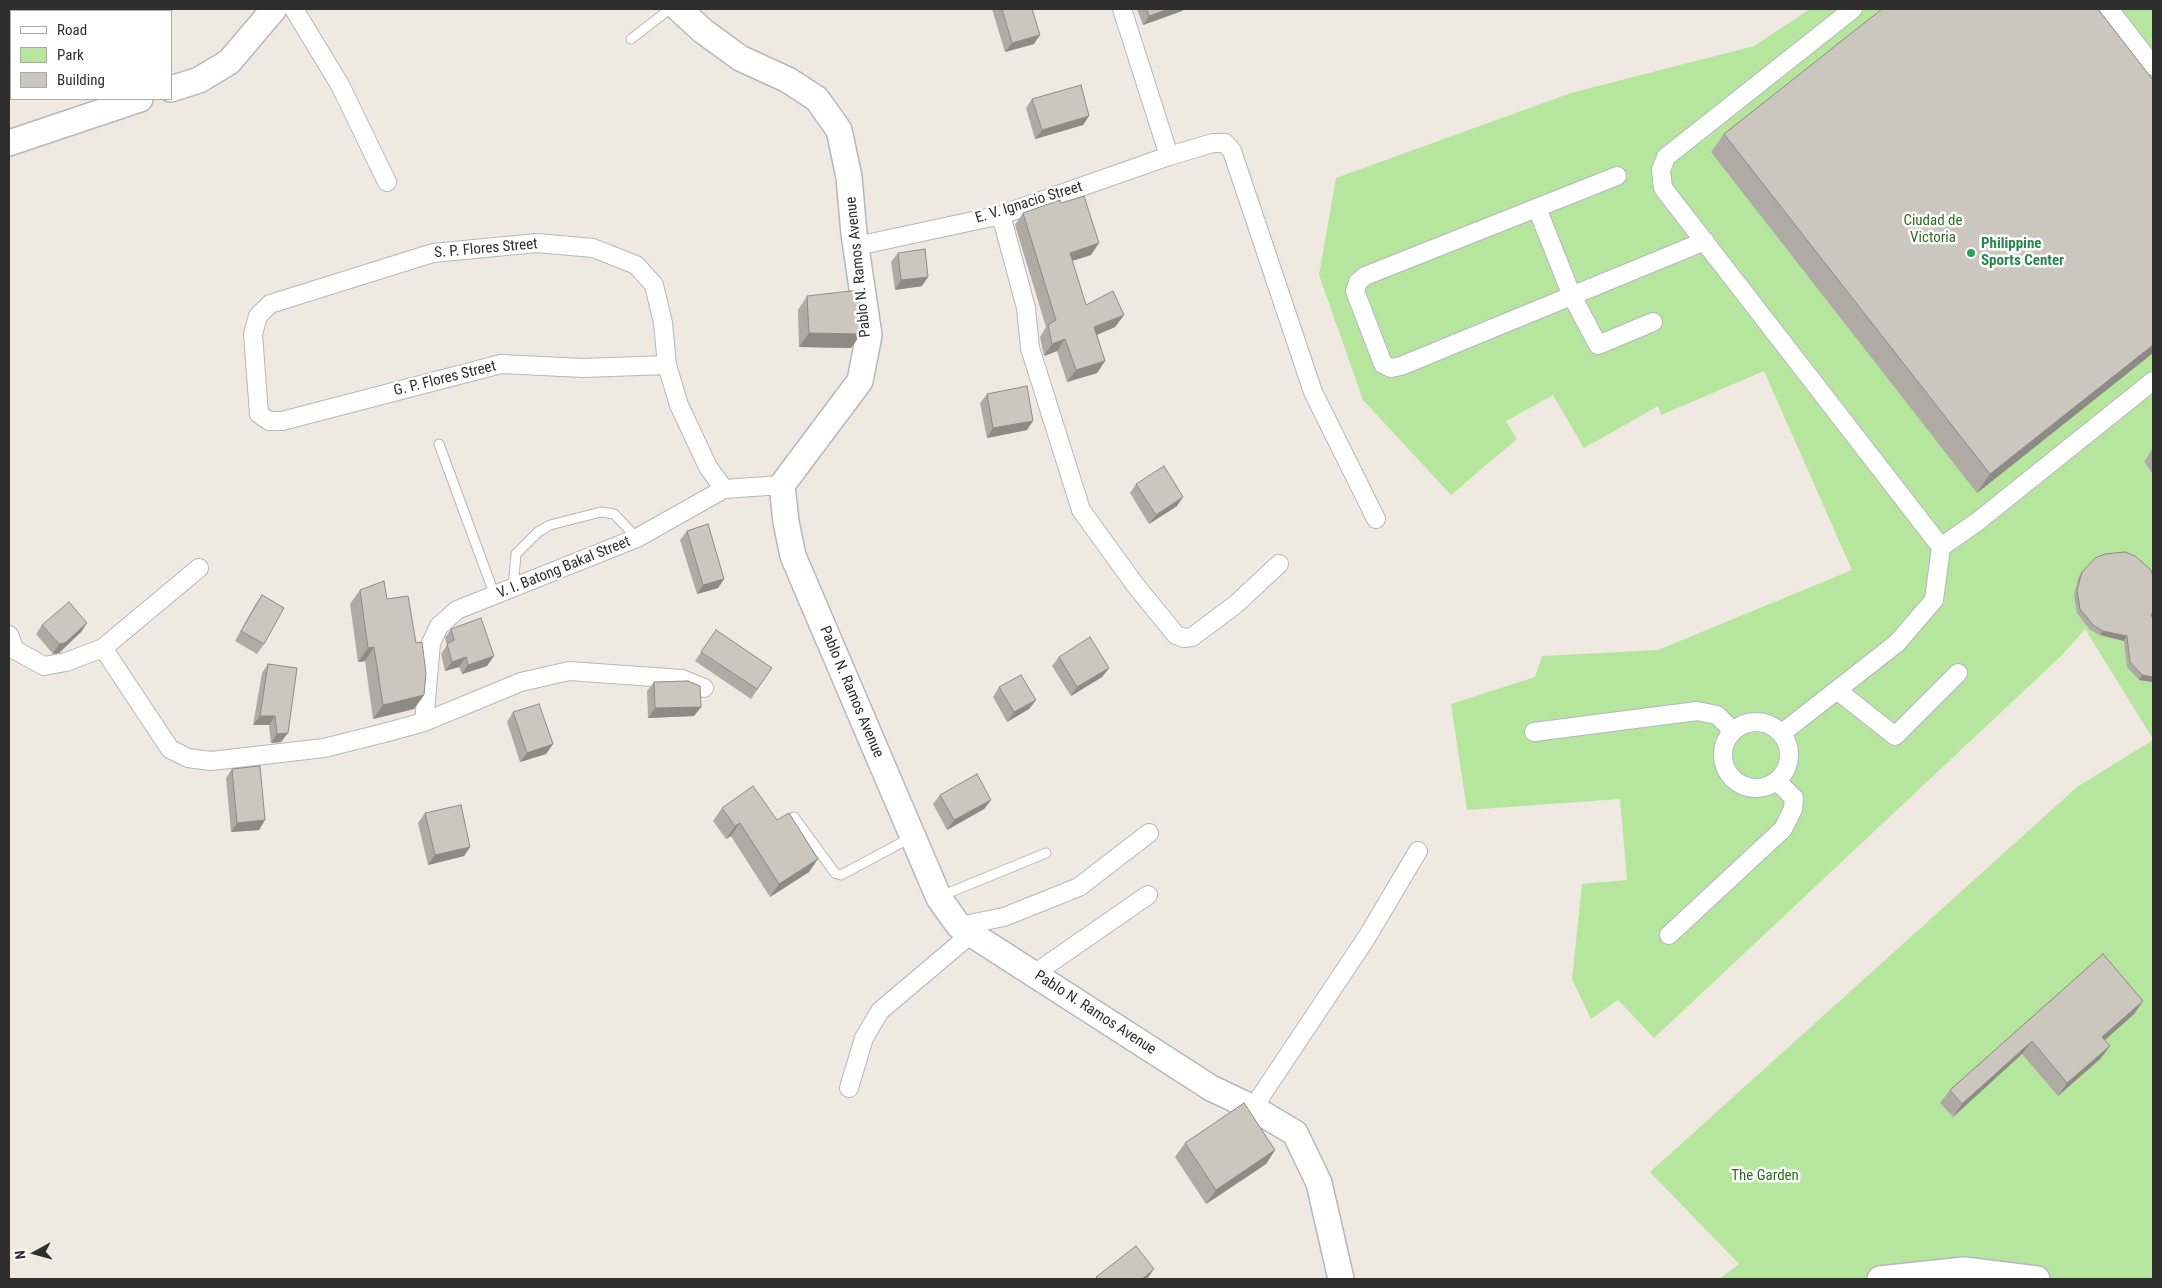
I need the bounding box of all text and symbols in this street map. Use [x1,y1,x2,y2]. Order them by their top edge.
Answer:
legend [10,10,172,100]
text: Road [57,21,87,39]
text: Park [57,46,84,64]
text: Building [57,71,105,89]
street label: E. V. Ignacio Street [973,178,1085,228]
street label: Pablo N. Ramos Avenue [843,196,875,338]
park label: Ciudad de Victoria [1903,212,1963,247]
place label: Philippine Sports Center [1981,235,2064,270]
street label: S. P. Flores Street [434,236,538,262]
marker: Philippine Sports Center [1965,247,1977,259]
street label: G. P. Flores Street [392,358,498,400]
street label: V. I. Batong Bakal Street [495,533,633,603]
street label: Pablo N. Ramos Avenue [815,623,887,761]
street label: Pablo N. Ramos Avenue [1031,967,1159,1059]
park label: The Garden [1731,1167,1799,1185]
north arrow [10,1228,60,1278]
text: N [12,1250,29,1260]

